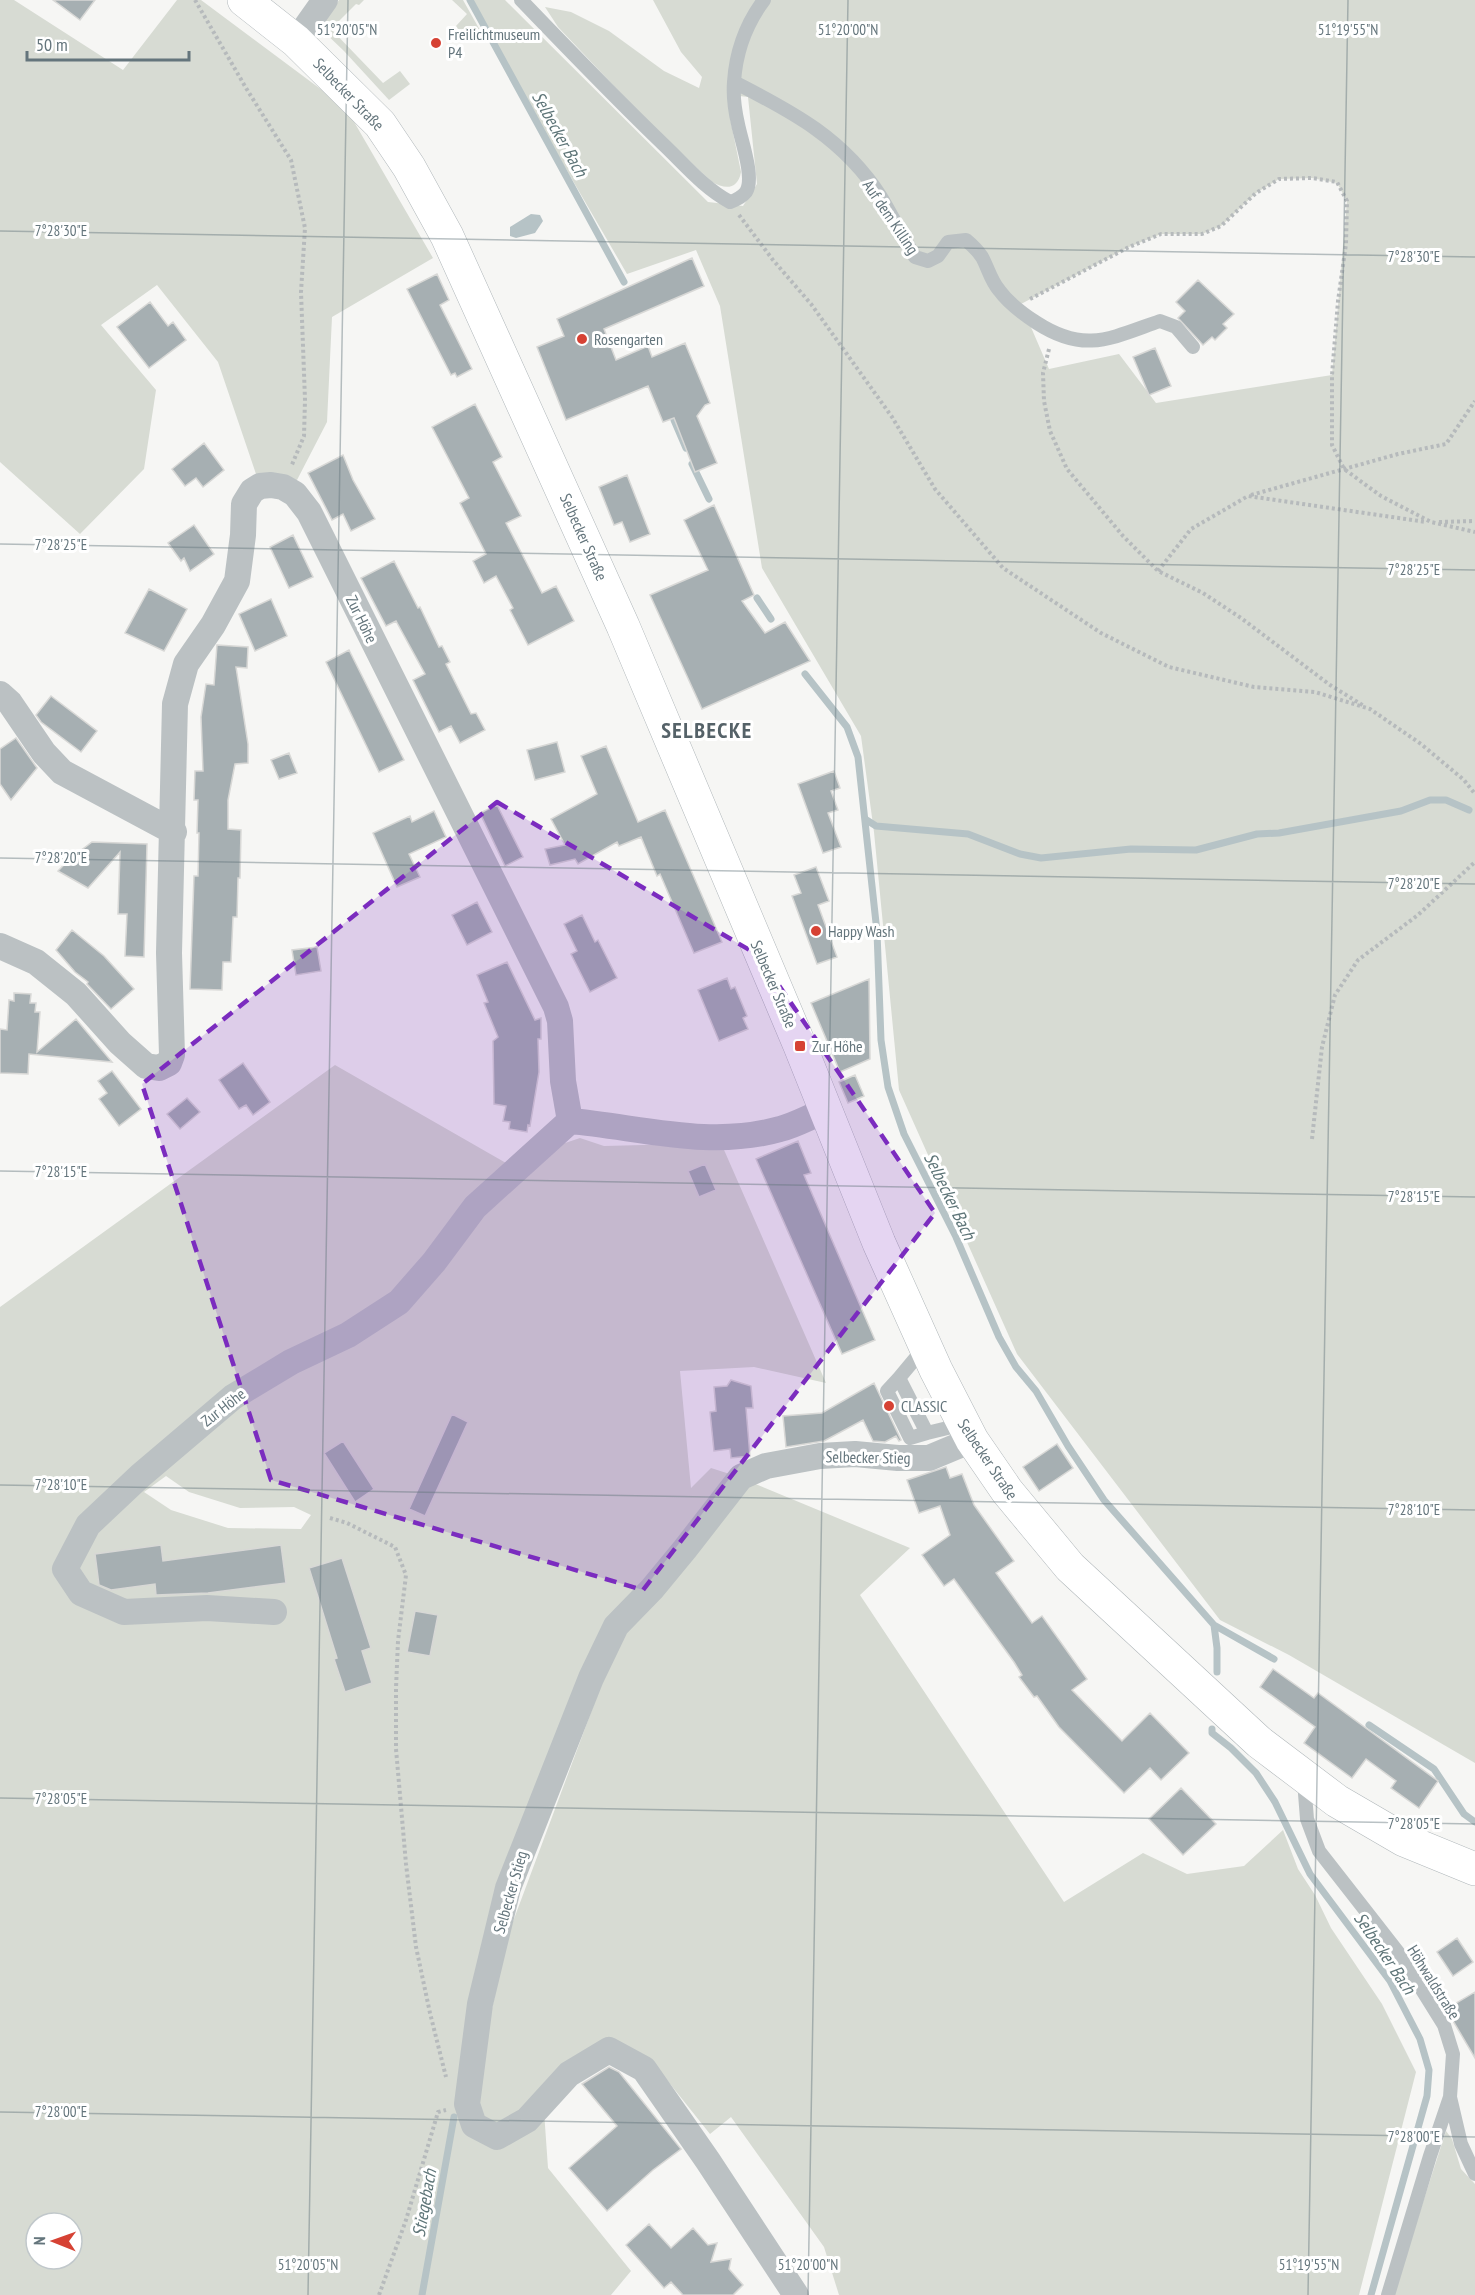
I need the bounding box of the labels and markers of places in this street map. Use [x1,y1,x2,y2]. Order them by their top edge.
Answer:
place label: Freilichtmuseum P4 [448,24,540,62]
marker: Freilichtmuseum P4 [429,36,443,50]
place label: Rosengarten [594,329,663,349]
marker: Rosengarten [575,332,589,346]
place label: Happy Wash [828,921,894,941]
marker: Happy Wash [809,924,823,938]
place label: Zur Höhe [812,1036,863,1056]
marker: Zur Höhe [793,1039,807,1053]
place label: CLASSIC [901,1396,947,1416]
marker: CLASSIC [882,1399,896,1413]

